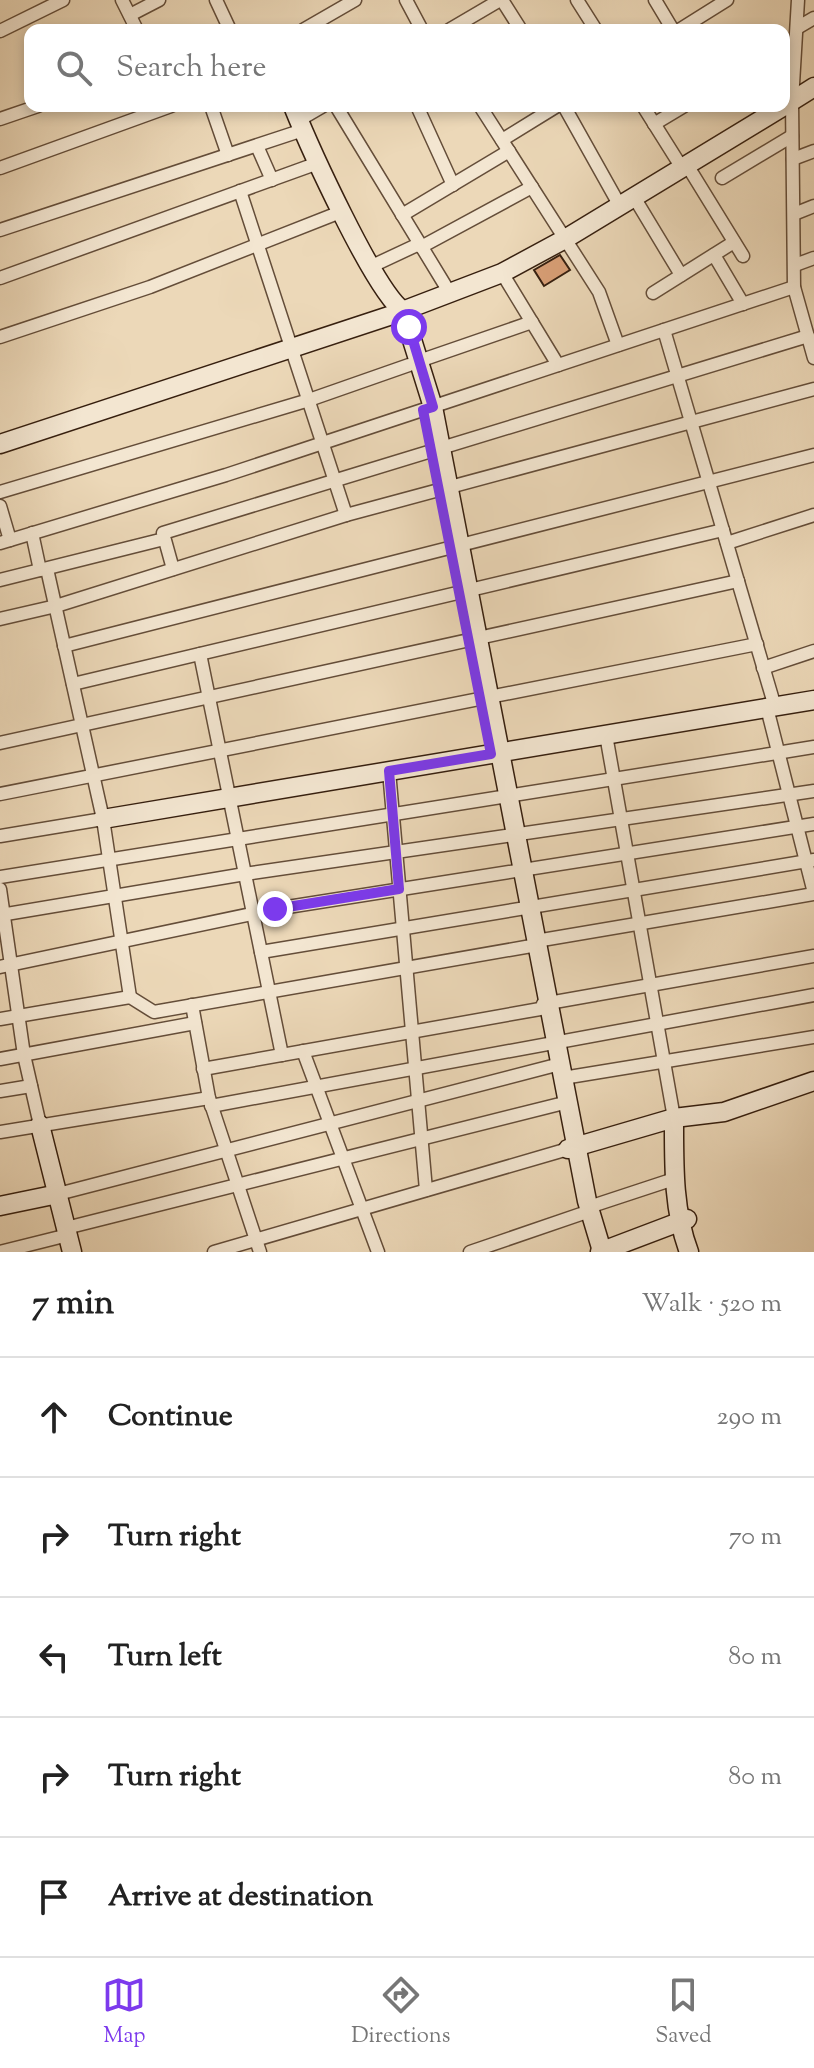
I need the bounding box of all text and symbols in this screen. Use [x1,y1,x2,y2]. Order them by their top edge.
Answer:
search box [24,24,790,112]
icon: search [52,46,96,90]
text: Search here [116,47,266,90]
route start [391,309,427,345]
route end [257,891,293,927]
text: 7 min [32,1280,114,1329]
text: Walk · 520 m [641,1286,782,1323]
icon: ahead [32,1395,76,1439]
text: Continue [108,1396,233,1439]
text: 290 m [716,1399,782,1436]
icon: right [32,1515,76,1559]
text: Turn right [108,1516,241,1559]
text: 70 m [729,1519,782,1556]
icon: left [32,1635,76,1679]
text: Turn left [108,1636,222,1679]
text: 80 m [728,1639,782,1676]
icon: right [32,1755,76,1799]
text: Turn right [108,1756,241,1799]
text: 80 m [728,1759,782,1796]
icon: arrive [32,1875,76,1919]
text: Arrive at destination [108,1876,373,1919]
tab: Map [102,1973,146,2053]
tab: Directions [351,1973,450,2053]
tab: Saved [655,1973,712,2053]

